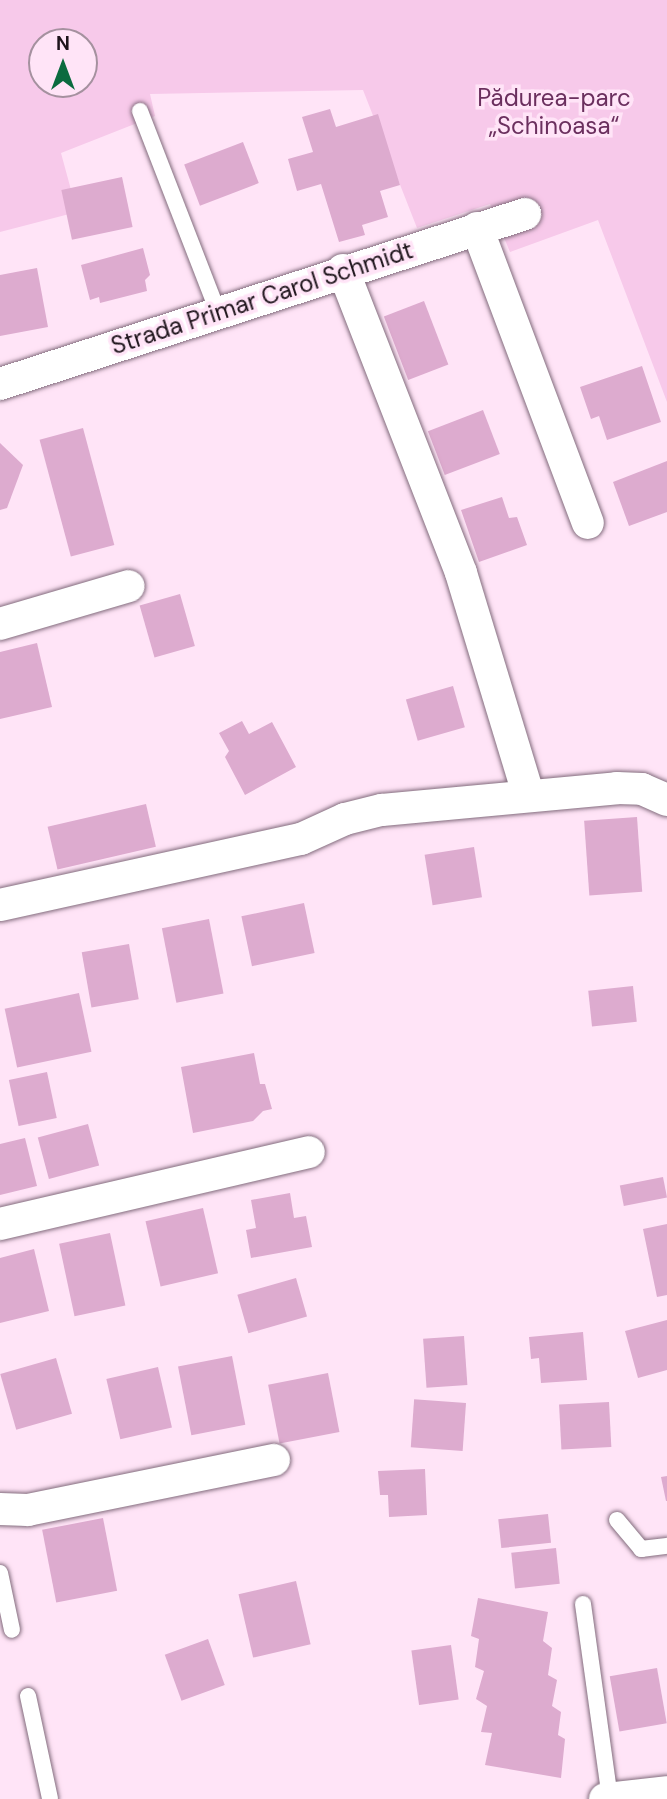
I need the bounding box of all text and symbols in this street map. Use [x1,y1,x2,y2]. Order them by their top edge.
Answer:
north arrow [28,28,98,98]
text: N [56,31,70,56]
park label: Pădurea-parc „Schinoasa“ [477,84,631,140]
street label: Strada Primar Carol Schmidt [107,236,417,360]

